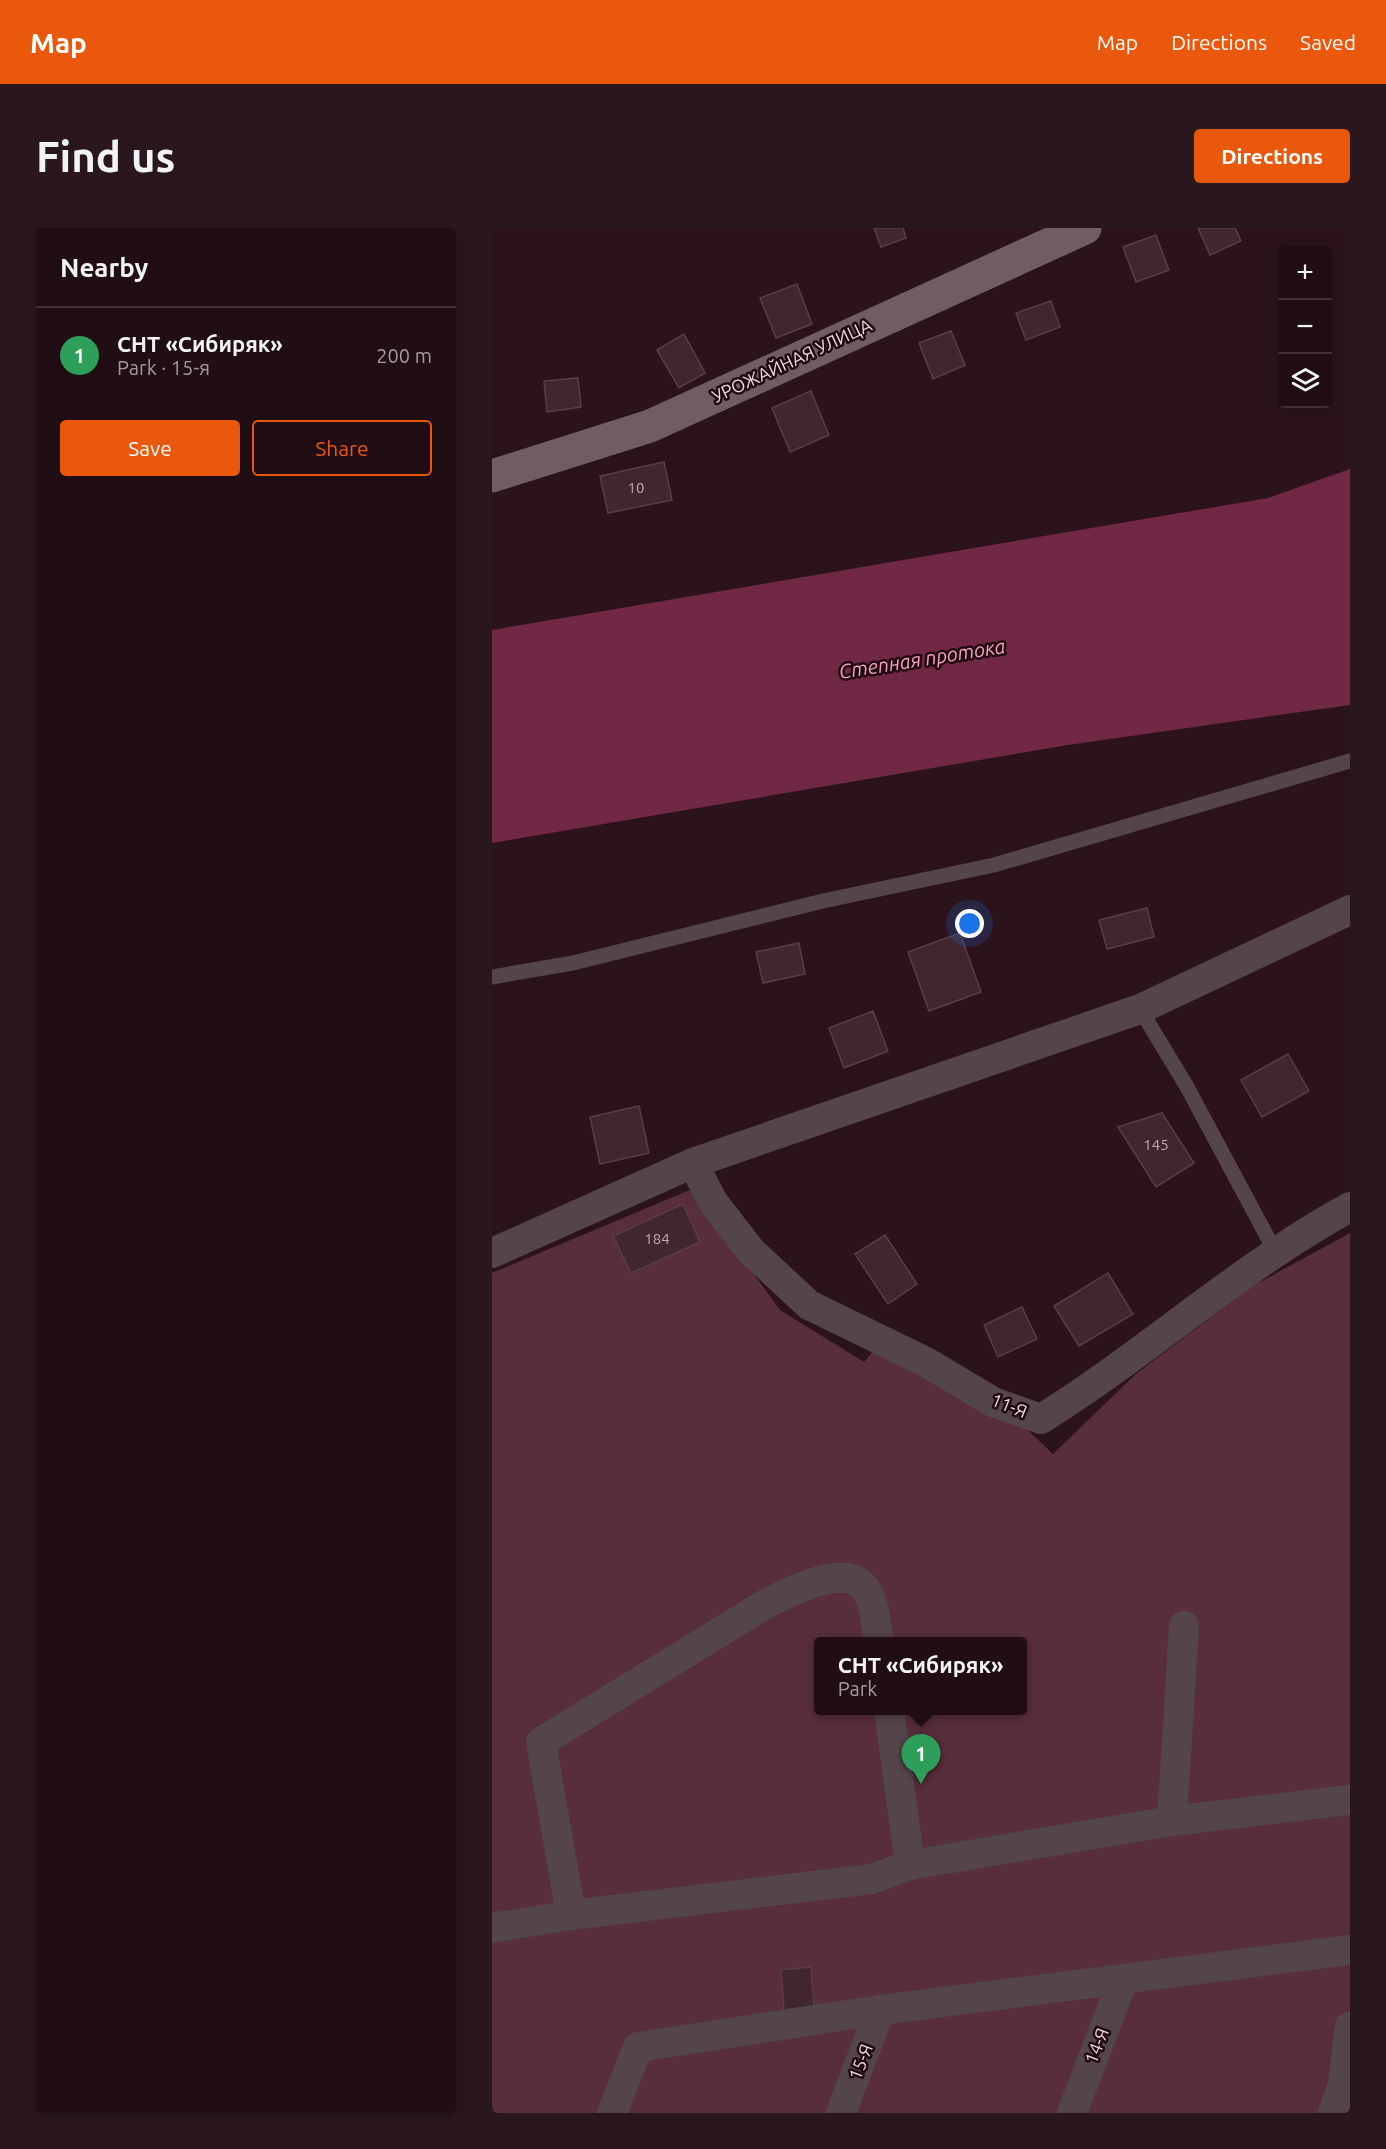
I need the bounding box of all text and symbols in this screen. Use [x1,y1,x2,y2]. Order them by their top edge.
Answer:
text: Map [30,27,87,58]
text: Map [1097,30,1138,54]
text: Directions [1171,30,1267,54]
text: Saved [1300,30,1356,54]
button: Directions [1194,129,1350,183]
text: Find us [36,133,175,180]
map controls [1278,246,1332,408]
button: + [1278,246,1332,300]
text: Nearby [60,253,148,282]
button: − [1278,300,1332,354]
street label: УРОЖАЙНАЯ УЛИЦА [708,314,875,406]
text: СНТ «Сибиряк» [117,331,283,356]
text: 1 [74,344,85,367]
text: 200 m [376,344,432,367]
button: layers [1278,354,1332,408]
text: Park · 15-я [117,356,210,379]
button: Save [60,420,240,476]
button: Share [252,420,432,476]
house number: 10 [628,479,644,496]
water label: Степная протока [837,634,1007,683]
your location [955,909,984,938]
house number: 145 [1143,1136,1169,1153]
house number: 184 [644,1230,670,1247]
street label: 11-Я [989,1389,1030,1421]
popup [814,1637,1027,1715]
text: СНТ «Сибиряк» [838,1652,1003,1677]
text: Park [838,1677,877,1700]
pin: 1 [902,1734,940,1784]
street label: 14-Я [1080,2025,1112,2066]
street label: 15-Я [844,2041,876,2082]

